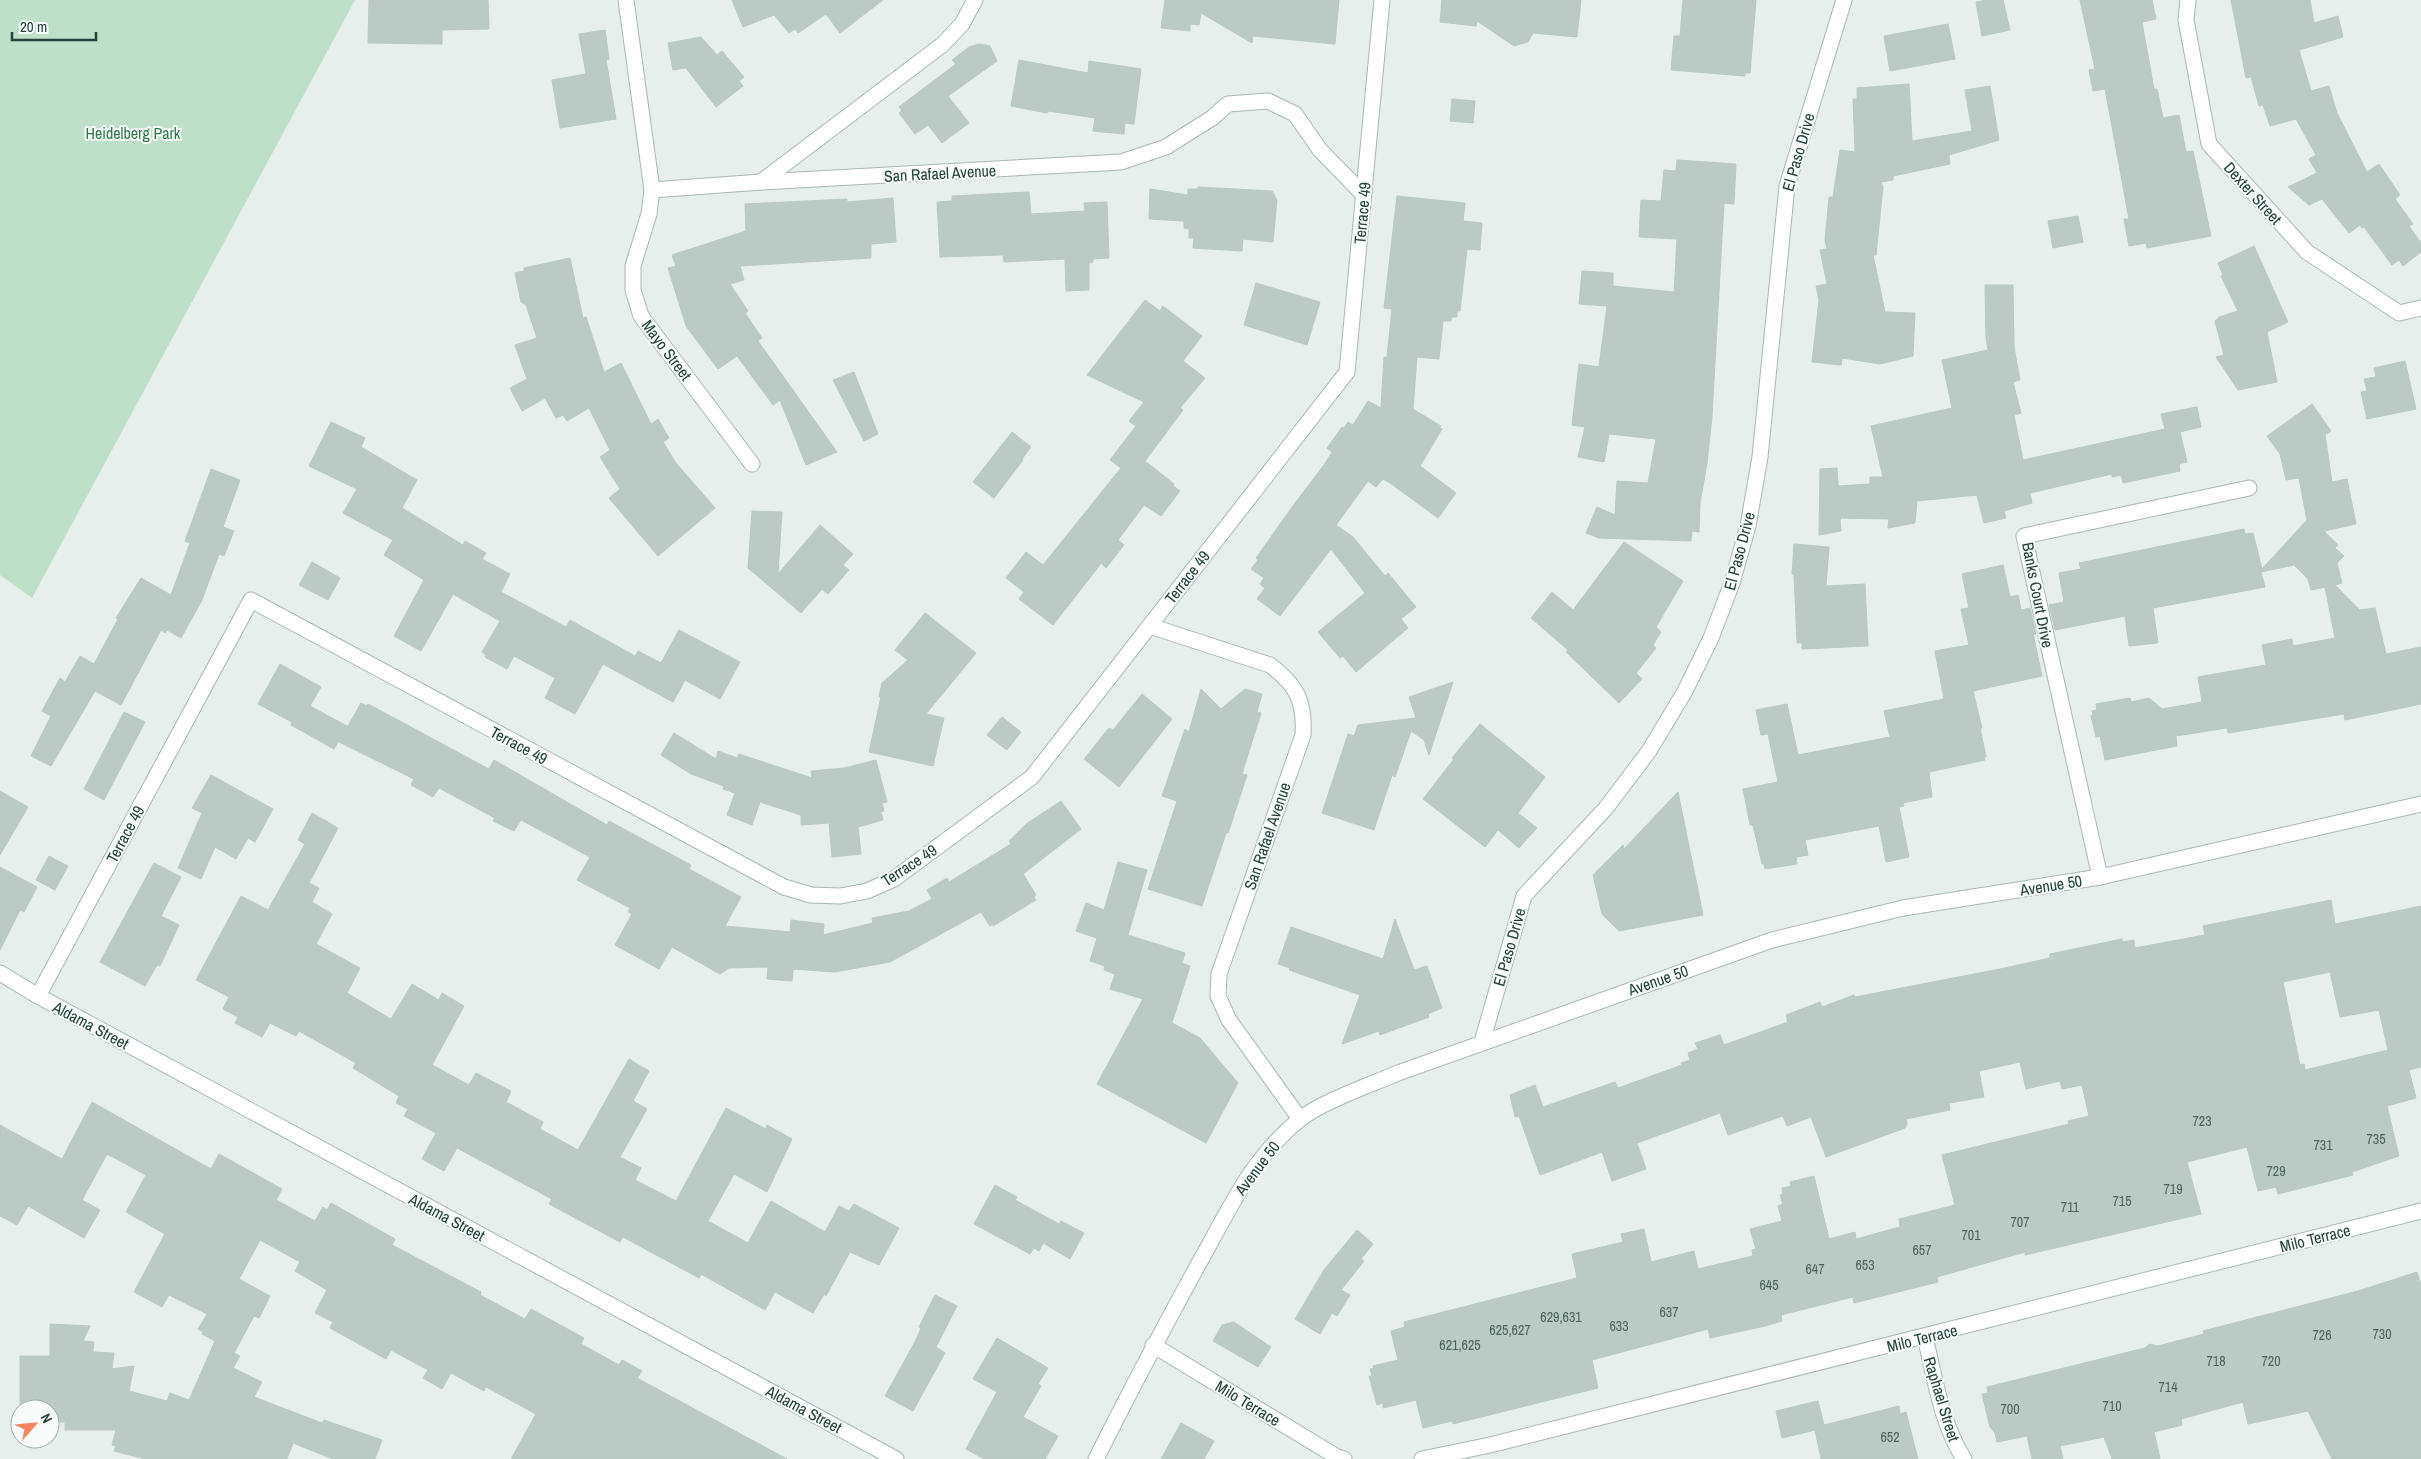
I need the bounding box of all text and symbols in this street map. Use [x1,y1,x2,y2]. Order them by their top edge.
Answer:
scale bar [12,10,96,42]
text: 20 m [20,16,47,37]
street label: El Paso Drive [1776,110,1820,194]
park label: Heidelberg Park [86,122,181,144]
street label: Dexter Street [2219,157,2287,229]
street label: San Rafael Avenue [883,159,997,187]
street label: Terrace 49 [1348,181,1376,245]
street label: Mayo Street [637,315,697,385]
street label: El Paso Drive [1718,509,1760,593]
street label: Banks Court Drive [2017,540,2059,650]
street label: Terrace 49 [1159,546,1215,608]
street label: Terrace 49 [486,721,552,769]
street label: San Rafael Avenue [1238,779,1296,893]
street label: Terrace 49 [101,801,149,867]
street label: Terrace 49 [877,839,941,891]
street label: Avenue 50 [2017,869,2084,901]
street label: El Paso Drive [1487,905,1531,989]
street label: Avenue 50 [1624,959,1691,1001]
street label: Aldama Street [48,995,133,1054]
house number: 723 [2192,1112,2212,1130]
house number: 735 [2366,1130,2386,1148]
street label: Avenue 50 [1229,1136,1285,1200]
house number: 731 [2313,1136,2333,1154]
house number: 729 [2266,1162,2286,1180]
house number: 719 [2163,1180,2183,1198]
street label: Aldama Street [404,1187,489,1246]
house number: 715 [2112,1192,2132,1210]
house number: 711 [2061,1198,2080,1216]
house number: 707 [2010,1213,2030,1231]
street label: Milo Terrace [2277,1219,2353,1257]
house number: 701 [1961,1226,1981,1244]
house number: 657 [1912,1241,1932,1259]
house number: 653 [1855,1256,1875,1274]
house number: 647 [1805,1260,1825,1278]
house number: 645 [1759,1276,1779,1294]
house number: 637 [1659,1303,1679,1321]
house number: 629,631 [1540,1308,1582,1326]
house number: 633 [1609,1317,1629,1335]
street label: Milo Terrace [1884,1319,1960,1357]
house number: 625,627 [1489,1321,1531,1339]
house number: 730 [2372,1325,2392,1343]
house number: 726 [2312,1326,2332,1344]
house number: 621,625 [1439,1336,1481,1354]
house number: 718 [2206,1352,2226,1370]
house number: 720 [2261,1352,2281,1370]
street label: Raphael Street [1919,1354,1965,1444]
street label: Milo Terrace [1211,1375,1285,1431]
house number: 714 [2158,1378,2178,1396]
street label: Aldama Street [761,1379,846,1438]
house number: 710 [2102,1397,2122,1415]
north arrow [10,1399,60,1449]
house number: 700 [2000,1400,2020,1418]
text: N [37,1410,56,1426]
house number: 652 [1880,1428,1900,1446]

